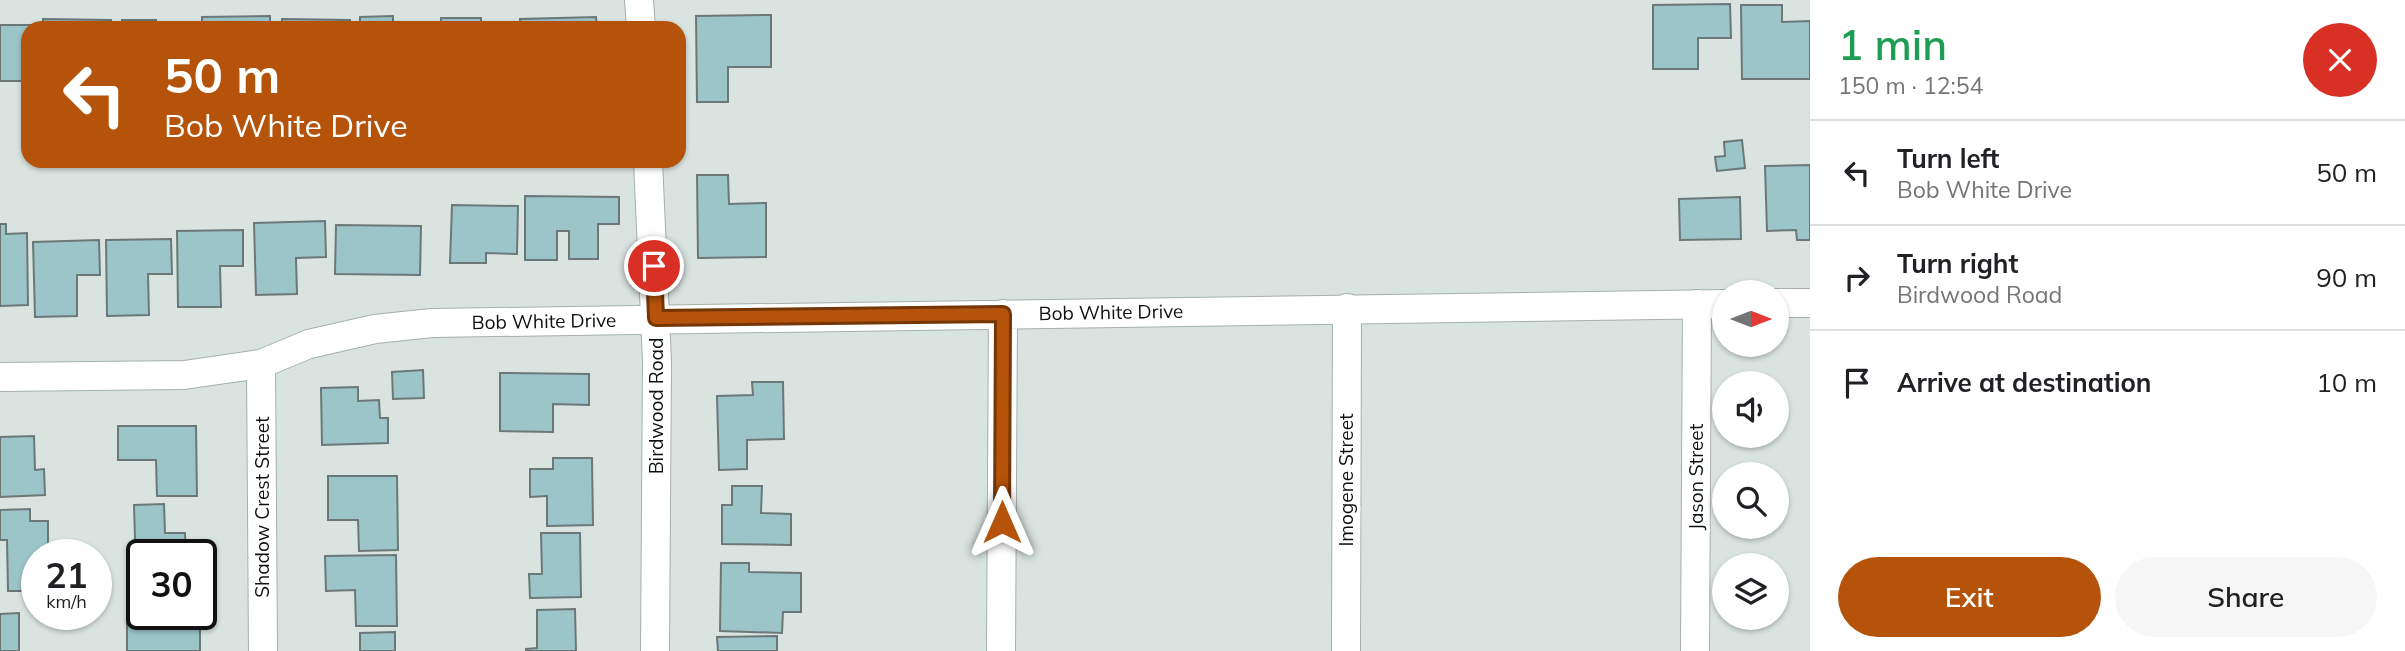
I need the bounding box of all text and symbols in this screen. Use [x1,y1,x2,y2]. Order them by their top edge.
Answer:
text: 1 min [1838,18,1947,71]
button: close [2303,23,2377,97]
text: 50 m [164,44,280,105]
icon: left [49,49,140,140]
text: 150 m · 12:54 [1838,71,1983,100]
text: Bob White Drive [164,105,408,145]
text: Turn left [1897,142,1999,175]
icon: left [1838,154,1876,192]
text: 50 m [2316,156,2377,189]
text: Bob White Drive [1897,175,2072,204]
pin [624,236,684,296]
icon: arrive [635,247,673,285]
text: Turn right [1897,247,2018,280]
icon: right [1838,259,1876,297]
text: 90 m [2316,261,2377,294]
north arrow [1712,280,1788,357]
map controls [1712,280,1789,630]
text: Birdwood Road [1897,280,2062,309]
street label: Bob White Drive [1038,299,1184,325]
street label: Bob White Drive [471,308,617,334]
street label: Birdwood Road [644,338,668,474]
icon: arrive [1838,364,1876,402]
text: Arrive at destination [1897,366,2152,399]
text: 10 m [2316,366,2377,399]
button: sound [1712,371,1789,448]
street label: Imogene Street [1334,413,1358,547]
street label: Shadow Crest Street [250,416,274,598]
street label: Jason Street [1684,423,1708,530]
button: search [1712,462,1789,539]
position arrow [965,485,1039,559]
speed limit sign: 30 [126,539,217,630]
text: 21 [45,553,88,597]
button: layers [1712,553,1789,630]
button: Exit [1838,557,2101,637]
button: Share [2115,557,2377,637]
text: km/h [46,590,87,613]

